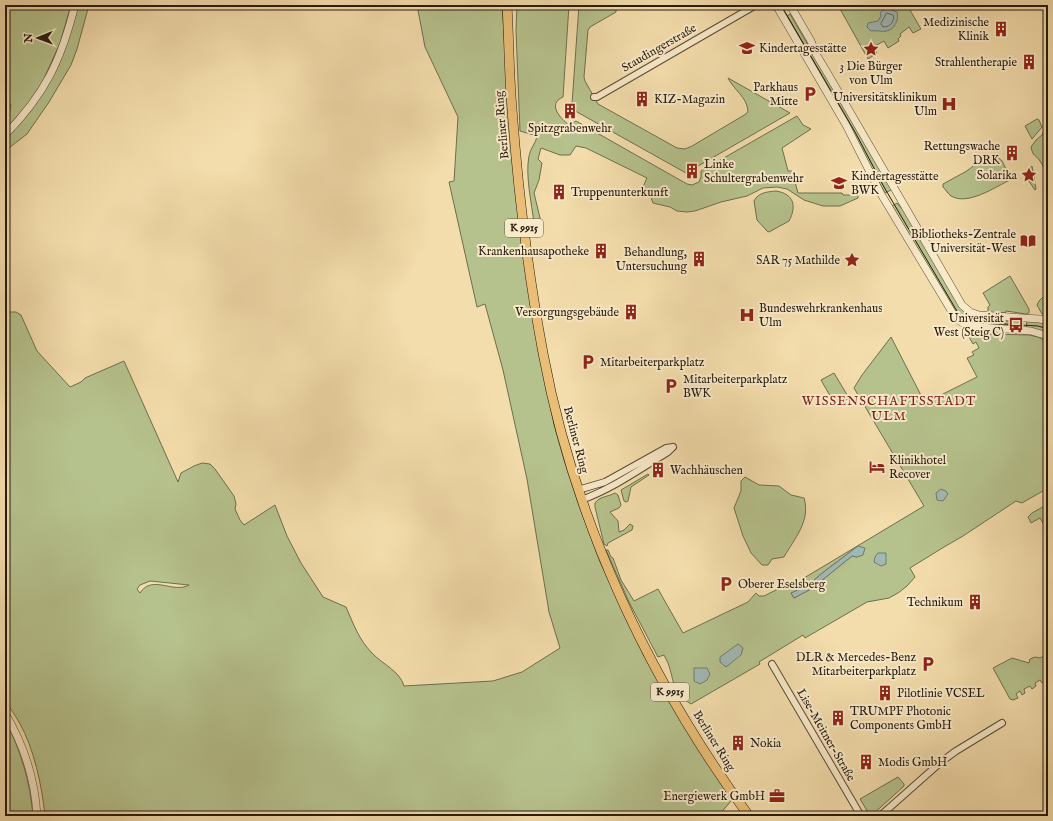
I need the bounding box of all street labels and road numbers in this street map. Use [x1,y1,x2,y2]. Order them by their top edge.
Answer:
street label: Staudingerstraße [619,20,699,75]
street label: Berliner Ring [492,90,512,160]
road number: K 9915 [505,219,543,237]
street label: Berliner Ring [560,405,592,475]
road number: K 9915 [651,683,689,701]
street label: Lise-Meitner-Straße [793,686,859,784]
street label: Berliner Ring [689,708,739,774]

